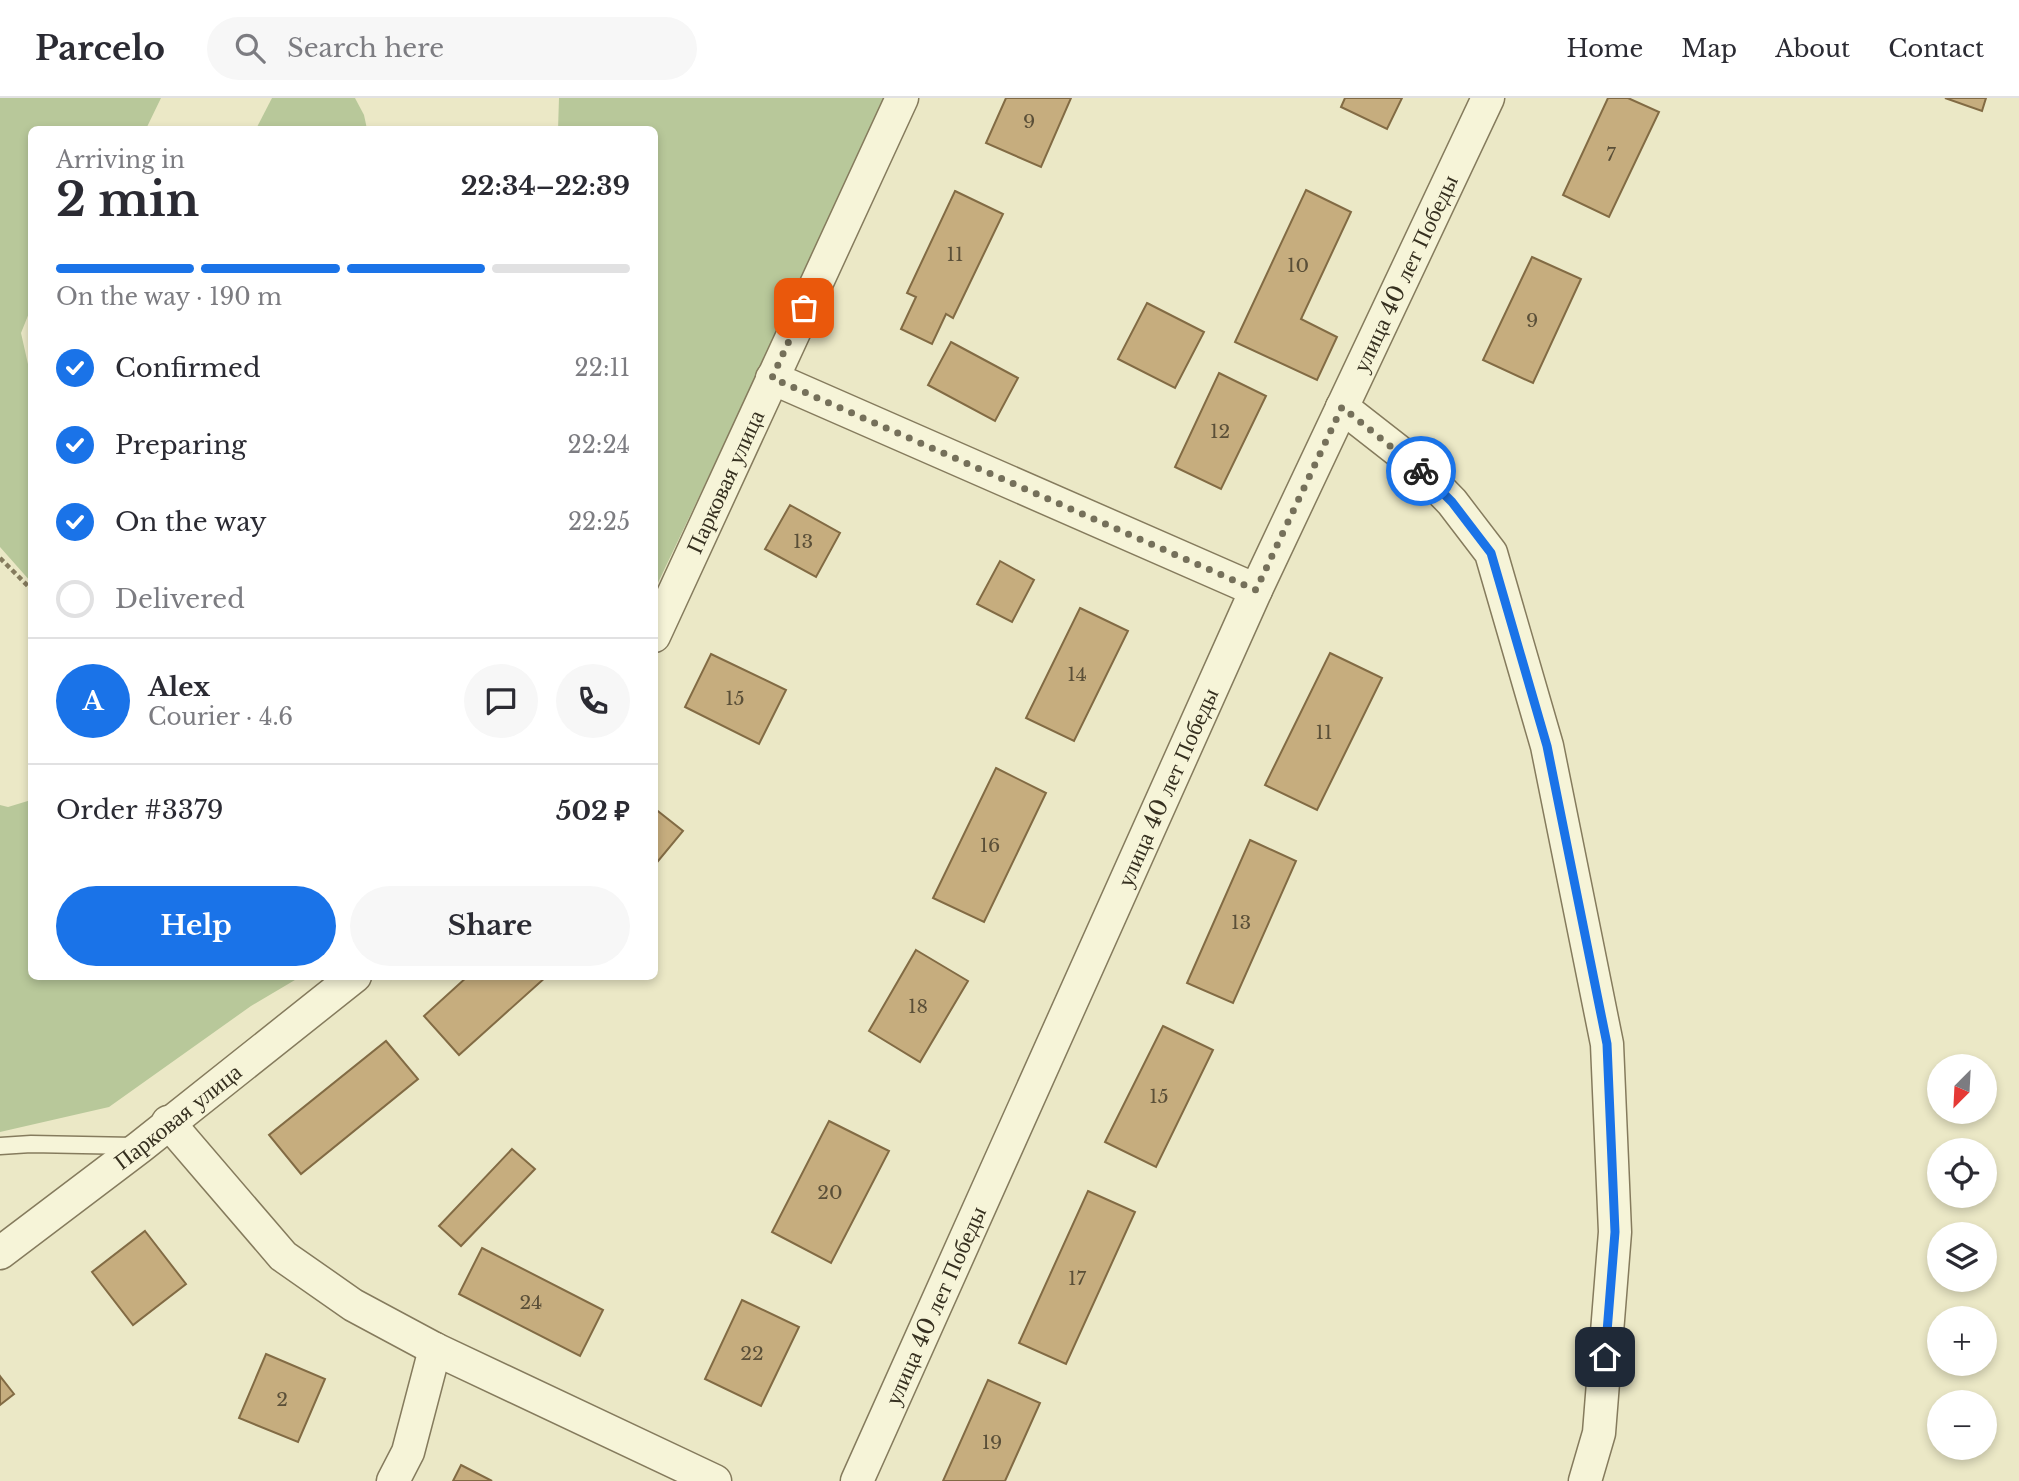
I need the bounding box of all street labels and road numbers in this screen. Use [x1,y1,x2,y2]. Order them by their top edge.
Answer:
street label: улица 40 лет Победы [1347,170,1464,377]
street label: Парковая улица [680,406,770,558]
street label: улица 40 лет Победы [1111,684,1224,891]
street label: Парковая улица [108,1058,247,1176]
street label: улица 40 лет Победы [879,1202,992,1410]

